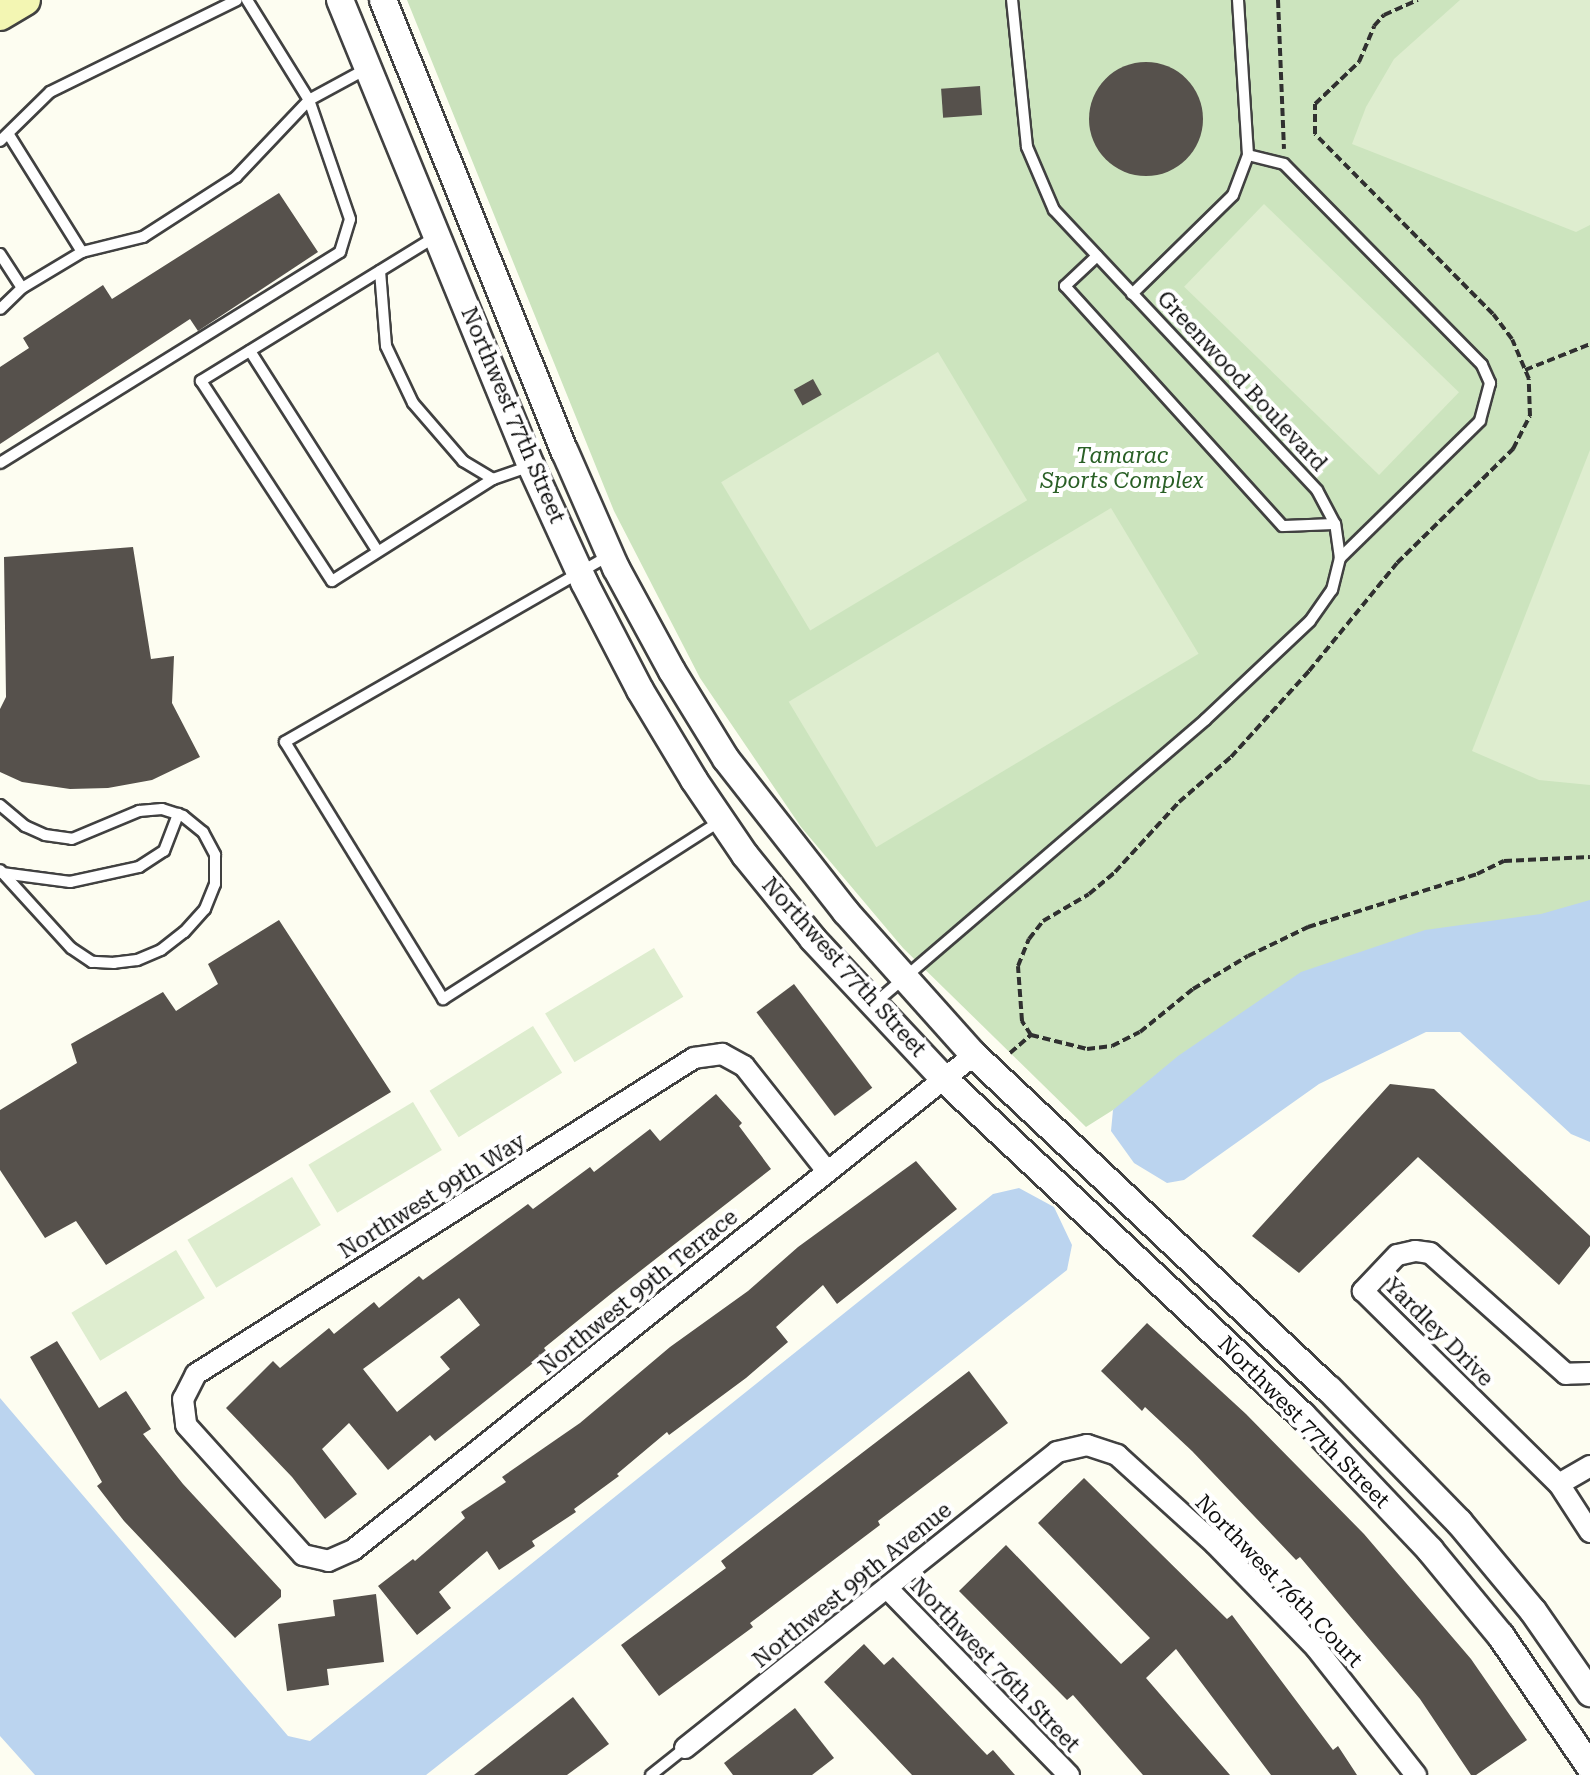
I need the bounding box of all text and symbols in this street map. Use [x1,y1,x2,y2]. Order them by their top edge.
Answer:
street label: Greenwood Boulevard [1152,285,1332,477]
street label: Northwest 77th Street [455,303,571,527]
park label: Tamarac Sports Complex [1041,442,1203,494]
street label: Northwest 77th Street [756,872,932,1062]
street label: Northwest 99th Way [334,1128,530,1264]
street label: Northwest 99th Terrace [533,1204,743,1380]
street label: Yardley Drive [1379,1272,1499,1392]
street label: Northwest 77th Street [1213,1331,1395,1513]
street label: Northwest 76th Court [1190,1489,1368,1673]
street label: Northwest 99th Avenue [747,1497,957,1673]
street label: Northwest 76th Street [905,1572,1085,1758]

